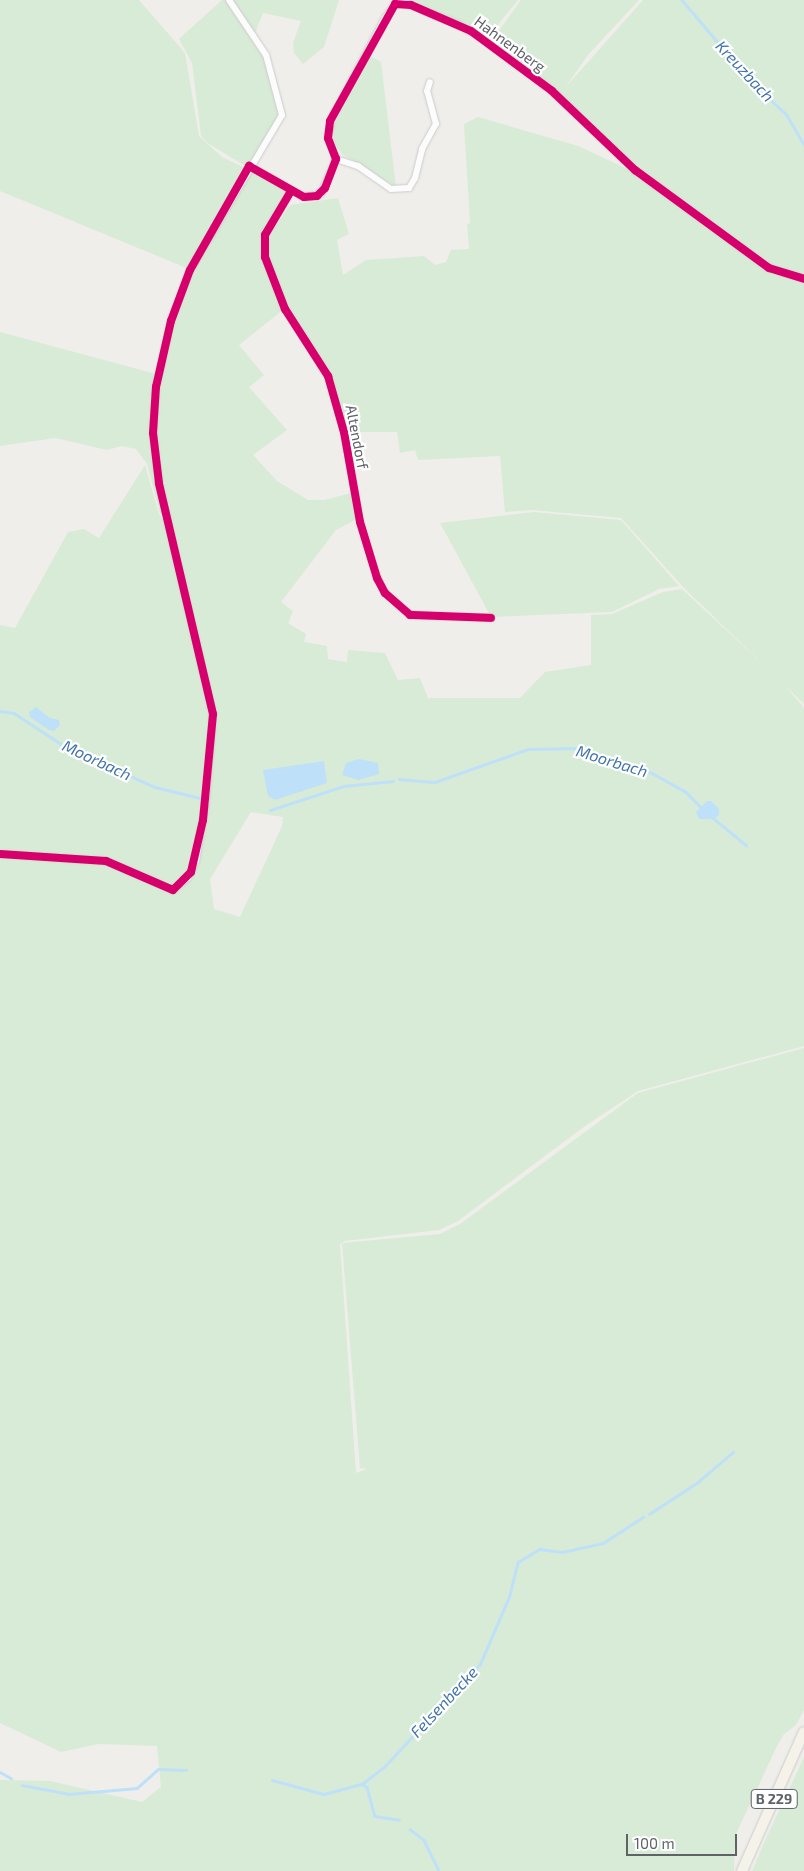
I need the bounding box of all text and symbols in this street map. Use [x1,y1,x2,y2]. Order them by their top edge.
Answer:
street label: Hahnenberg [471,12,549,76]
water label: Kreuzbach [712,36,778,106]
street label: Altendorf [342,403,372,471]
water label: Moorbach [60,736,134,784]
water label: Moorbach [574,741,650,781]
water label: Felsenbecke [406,1663,482,1741]
road number: B 229 [750,1788,798,1810]
scale bar [629,1824,740,1856]
text: 100 m [634,1834,675,1852]

